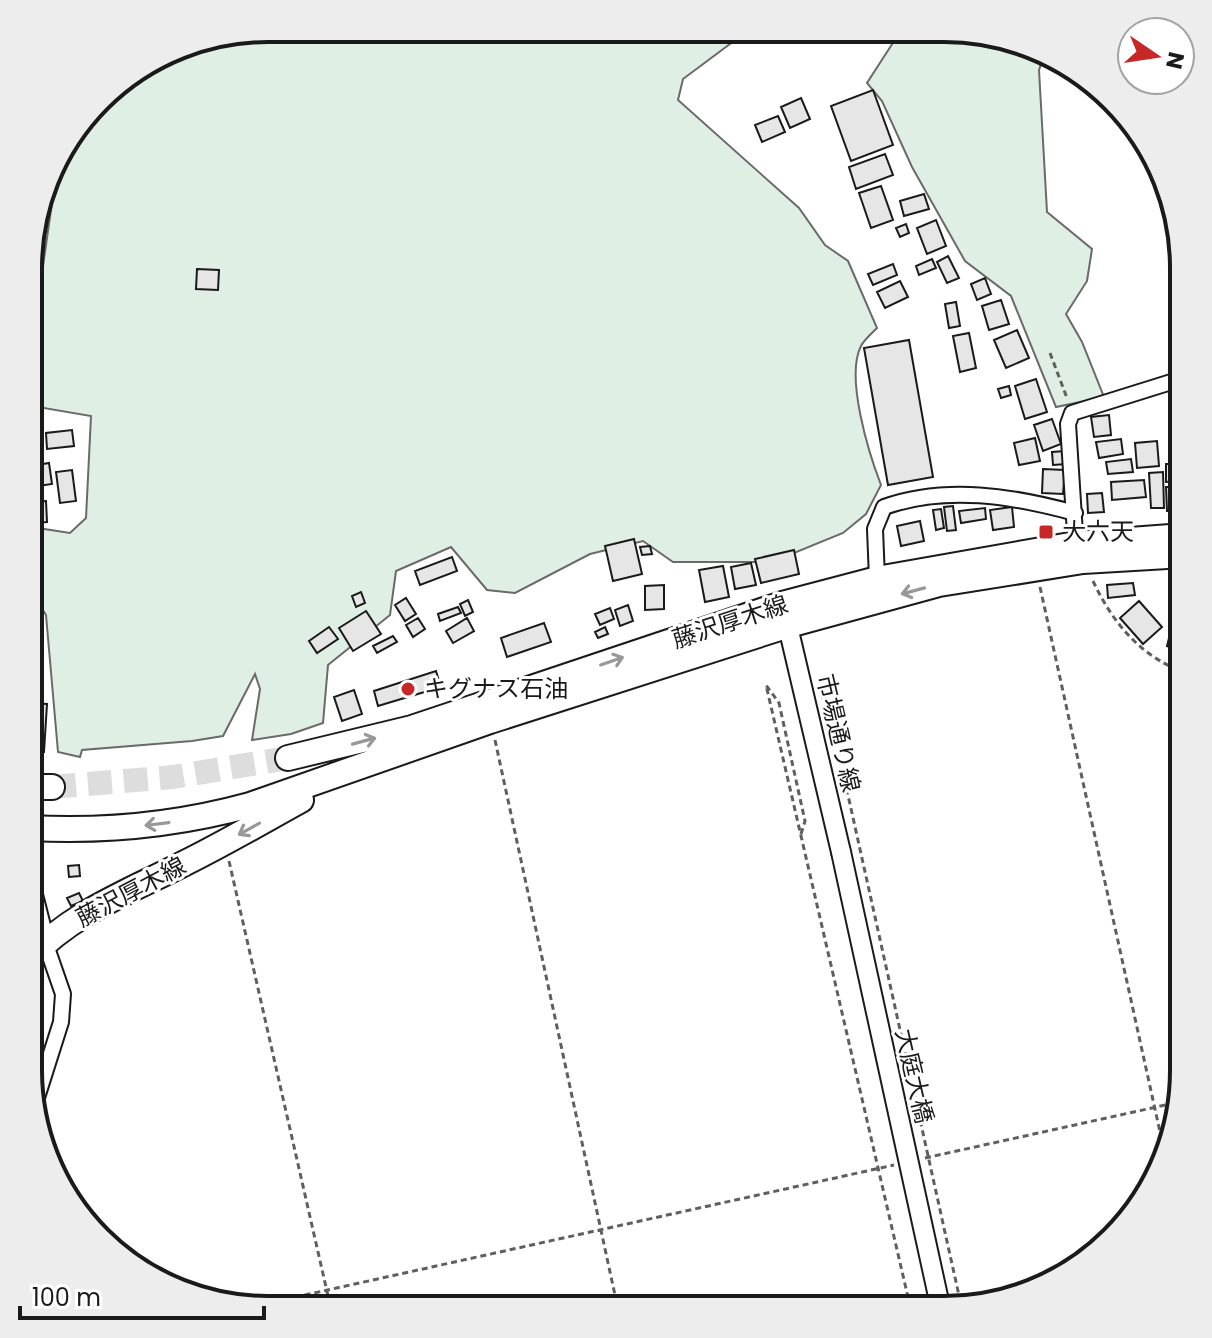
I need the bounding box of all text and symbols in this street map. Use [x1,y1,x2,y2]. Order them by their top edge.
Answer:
north arrow [1116,16,1196,96]
text: N [1158,49,1192,72]
place label: 大六天 [1062,515,1134,548]
marker: 大六天 [1037,523,1055,541]
one-way arrow [900,585,926,600]
street label: 藤沢厚木線 [668,587,792,656]
one-way arrow [599,653,624,668]
street label: 市場通り線 [809,671,868,795]
place label: キグナス石油 [424,672,568,705]
marker: キグナス石油 [399,680,417,698]
one-way arrow [351,732,377,747]
one-way arrow [145,817,171,832]
one-way arrow [238,821,261,837]
street label: 藤沢厚木線 [70,849,191,934]
street label: 大庭大橋 [888,1025,941,1126]
scale bar [20,1270,264,1320]
text: 100 m [32,1281,101,1314]

